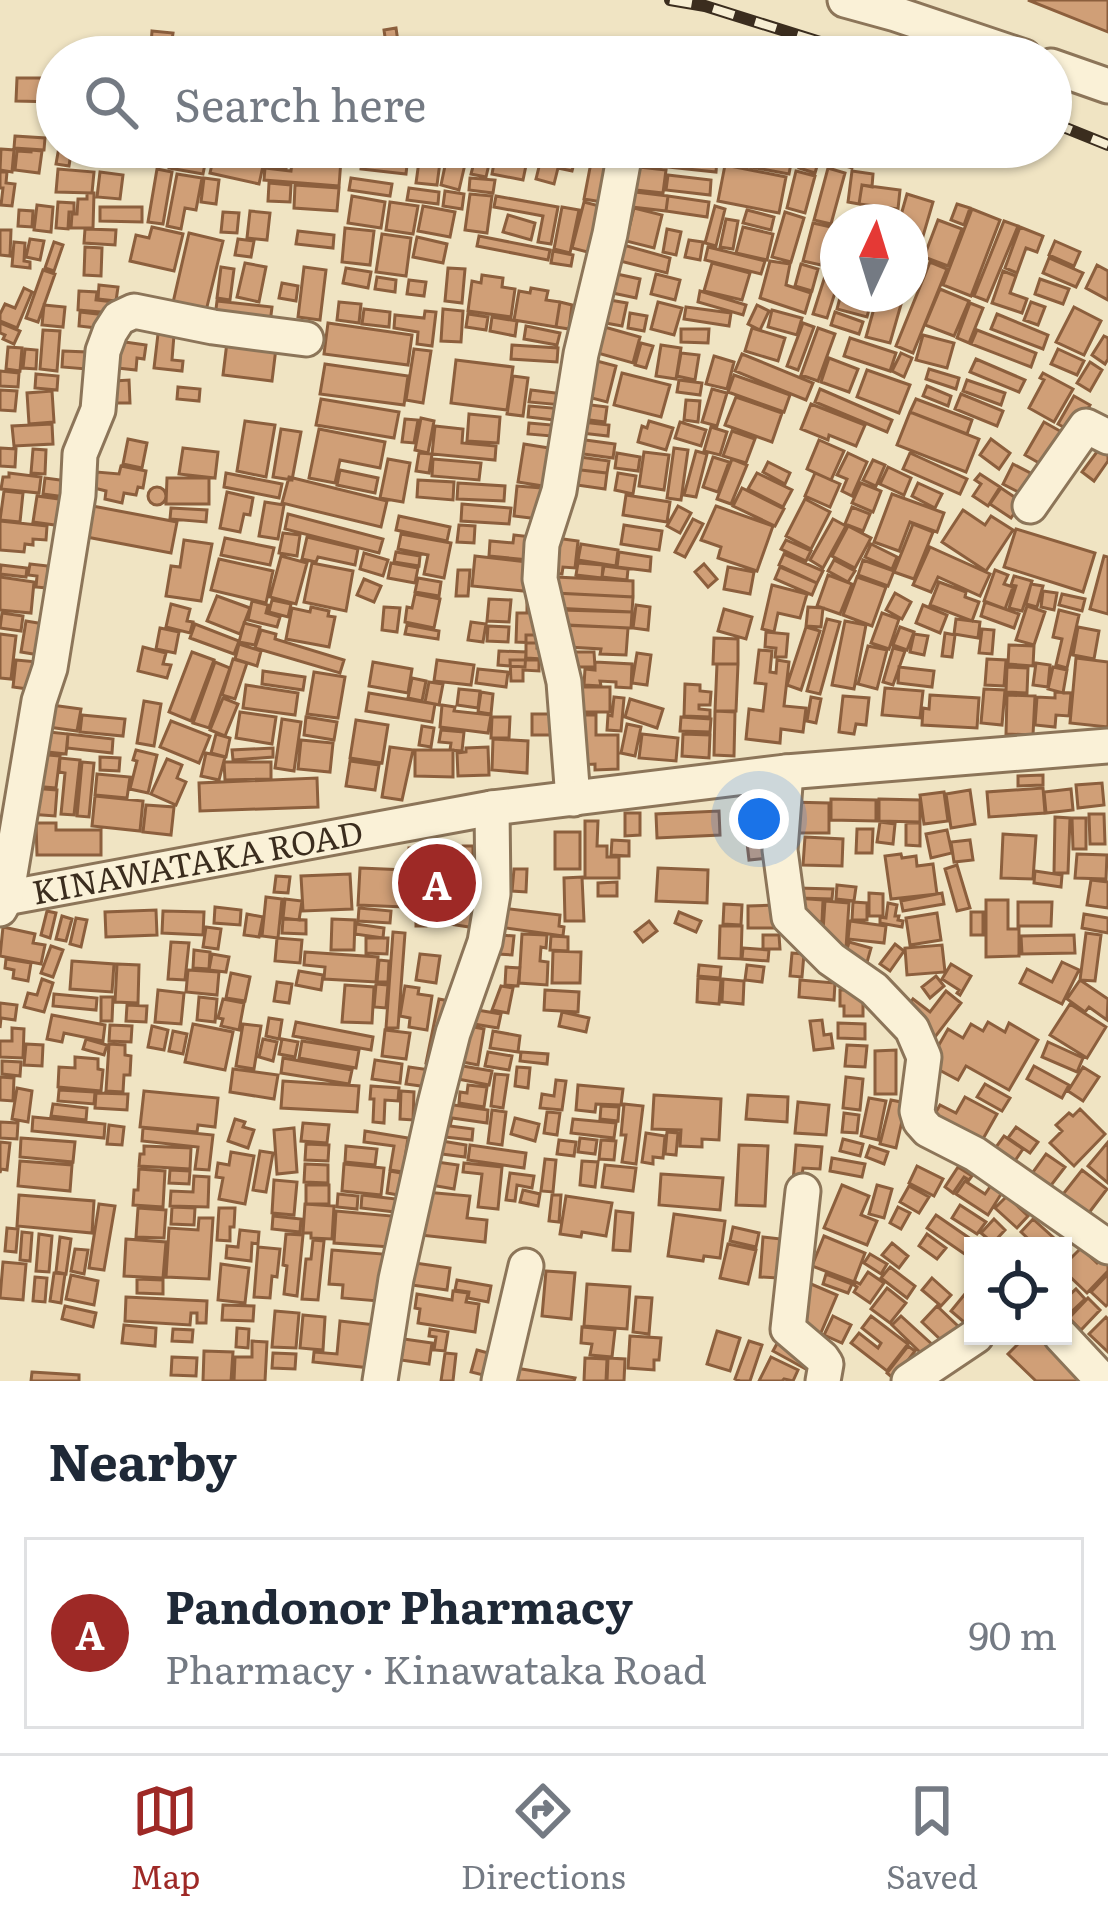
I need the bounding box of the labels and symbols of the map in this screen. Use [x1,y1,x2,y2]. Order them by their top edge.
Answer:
north arrow [820,204,928,312]
your location [729,789,789,849]
street label: KINAWATAKA ROAD [28,805,367,915]
pin: A [398,838,476,928]

